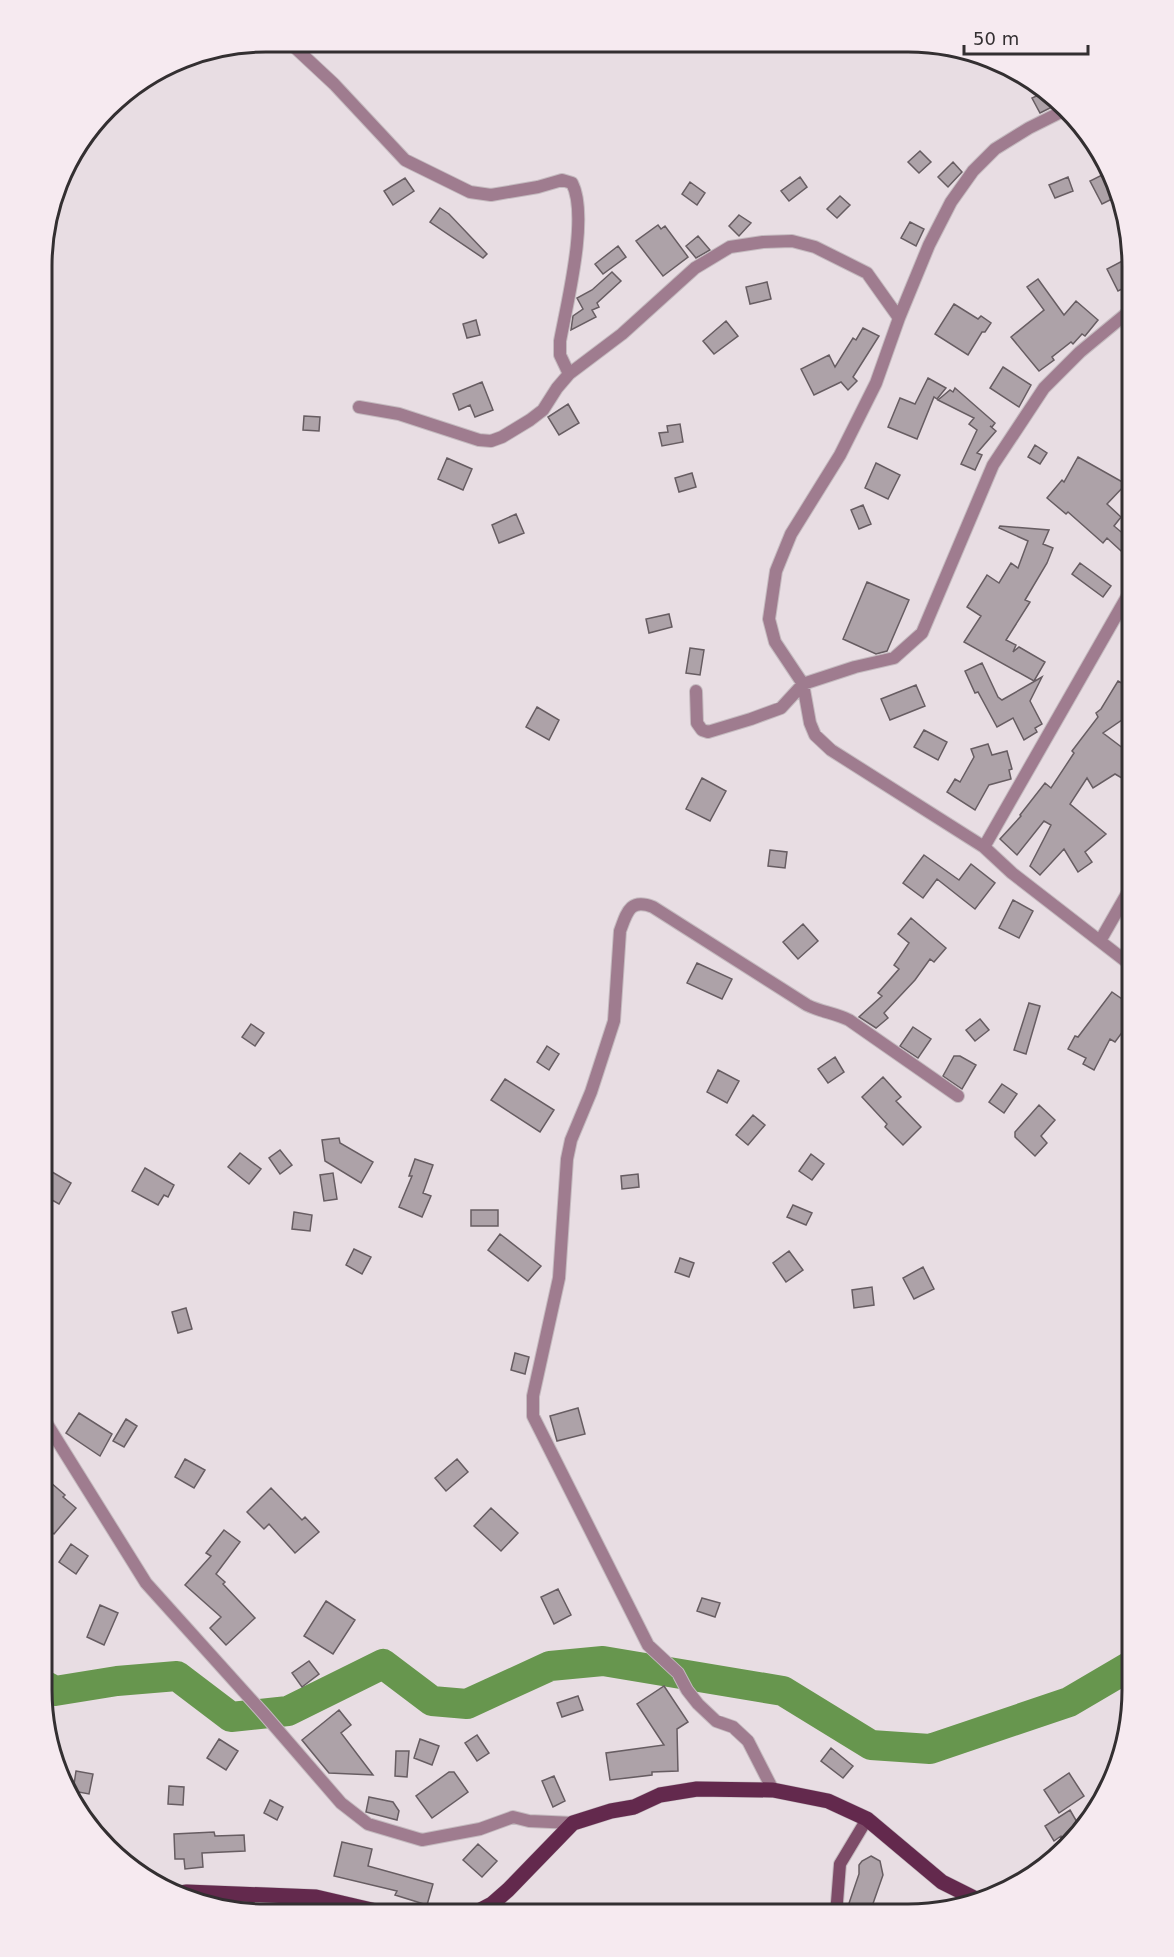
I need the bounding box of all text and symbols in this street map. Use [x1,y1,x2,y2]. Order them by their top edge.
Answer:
scale bar [964,18,1088,56]
text: 50 m [973,28,1019,49]

